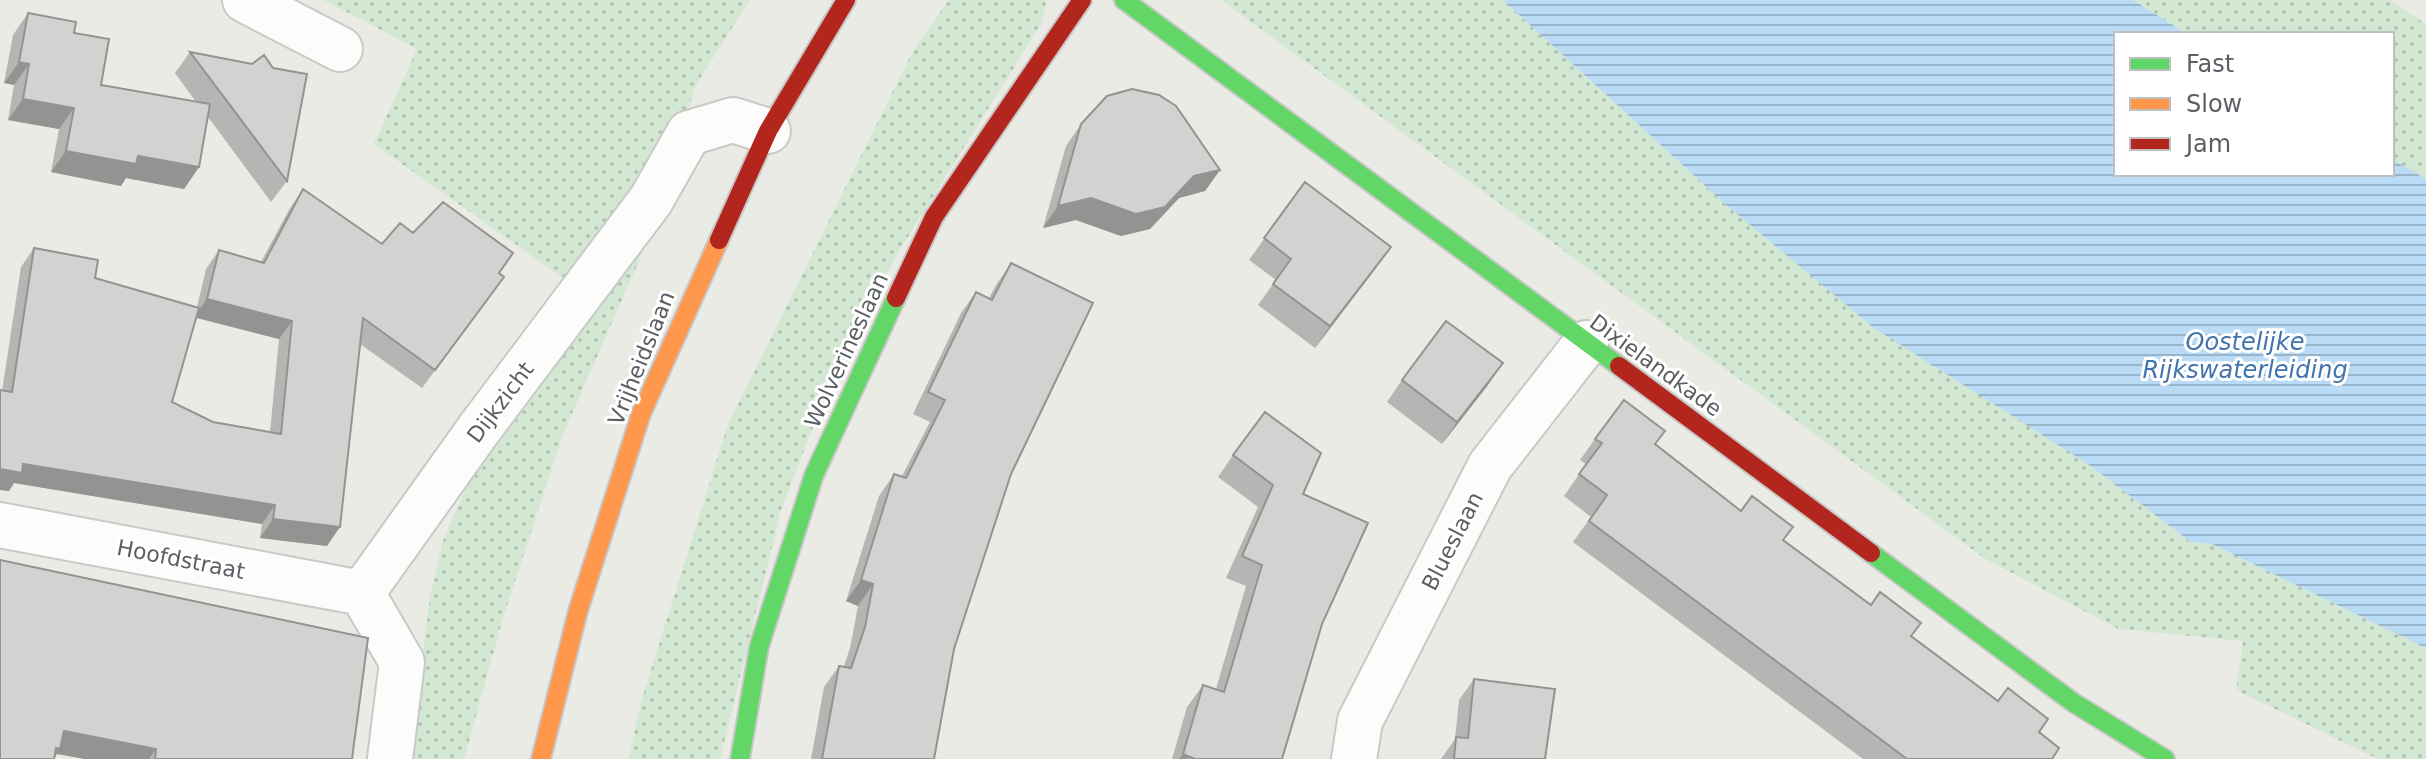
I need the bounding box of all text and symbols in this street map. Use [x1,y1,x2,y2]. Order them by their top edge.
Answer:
legend [2114,32,2394,176]
text: Fast [2186,50,2234,78]
text: Slow [2186,90,2242,118]
text: Jam [2184,130,2231,158]
street label: Wolverineslaan [800,269,893,431]
street label: Vrijheidslaan [603,288,680,429]
street label: Dixielandkade [1585,309,1726,422]
water label: Oostelijke Rijkswaterleiding [2142,328,2348,384]
street label: Dijkzicht [462,357,539,447]
street label: Blueslaan [1417,488,1488,595]
street label: Hoofdstraat [115,535,247,584]

